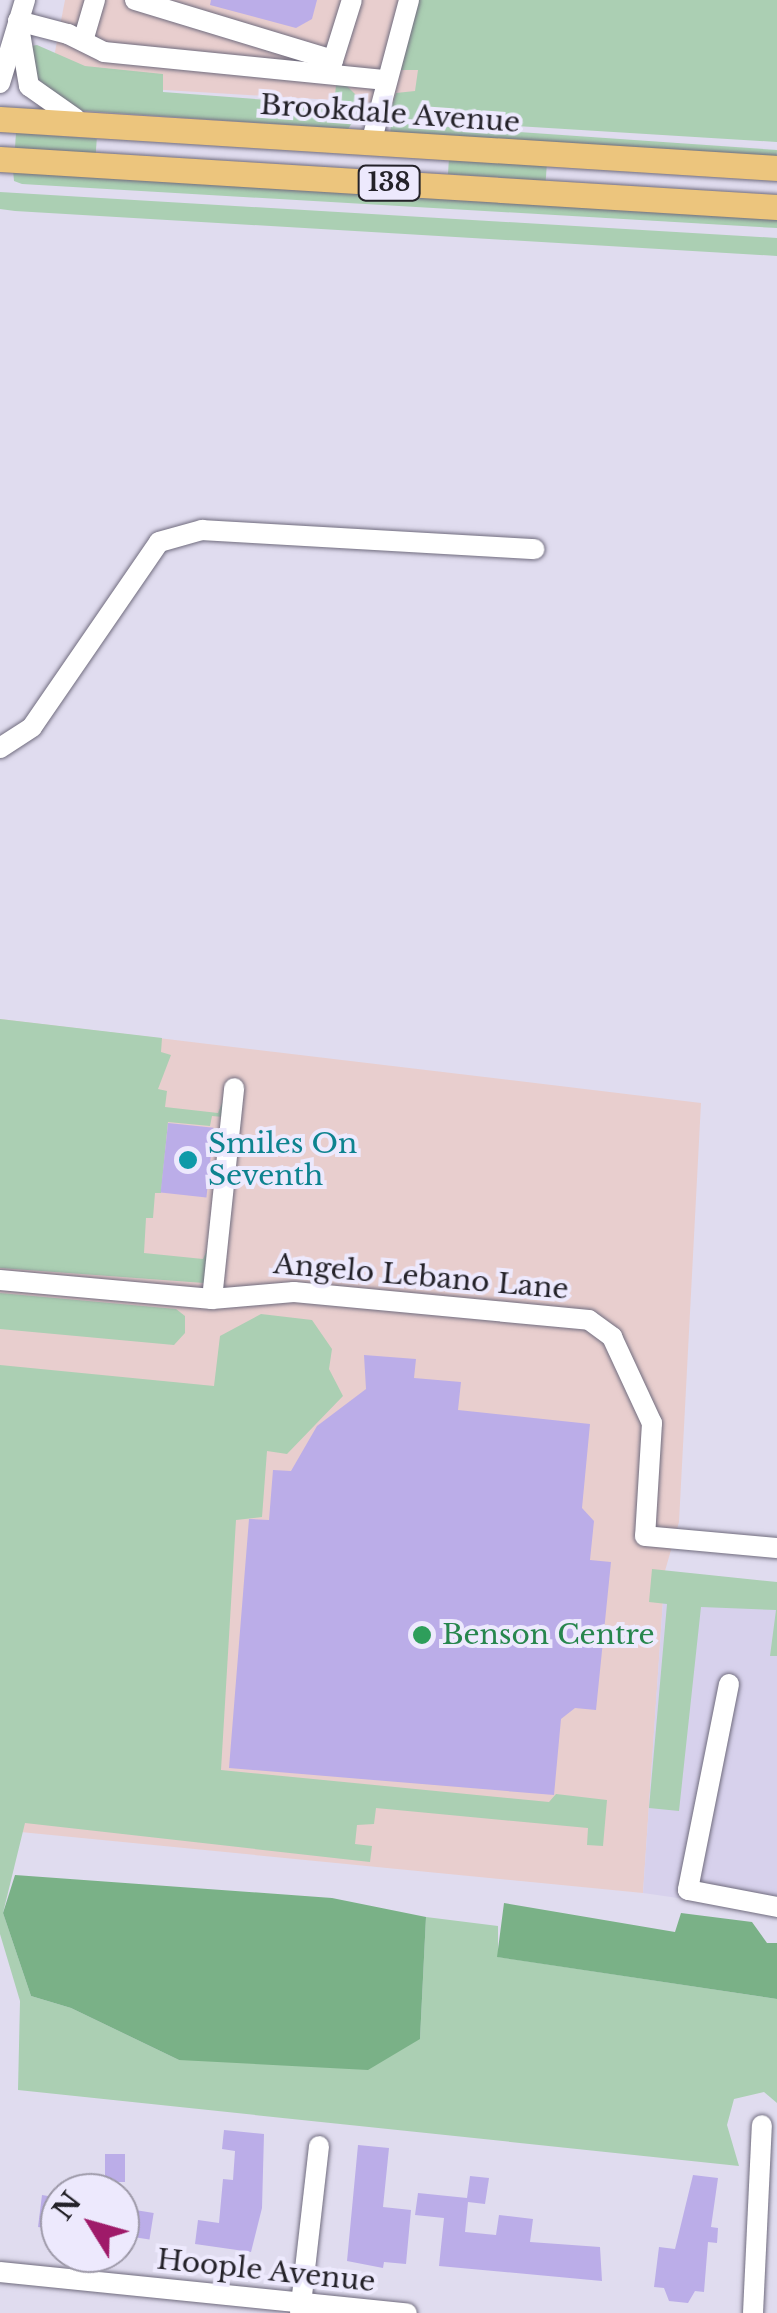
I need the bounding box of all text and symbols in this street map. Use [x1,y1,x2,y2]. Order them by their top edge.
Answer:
street label: Brookdale Avenue [258,88,522,140]
road number: 138 [356,163,422,203]
place label: Smiles On Seventh [208,1127,357,1193]
marker: Smiles On Seventh [177,1149,199,1171]
street label: Angelo Lebano Lane [272,1247,570,1307]
place label: Benson Centre [442,1618,655,1652]
marker: Benson Centre [411,1624,433,1646]
north arrow [40,2173,140,2273]
text: N [45,2185,89,2227]
street label: Hoople Avenue [155,2243,377,2299]

